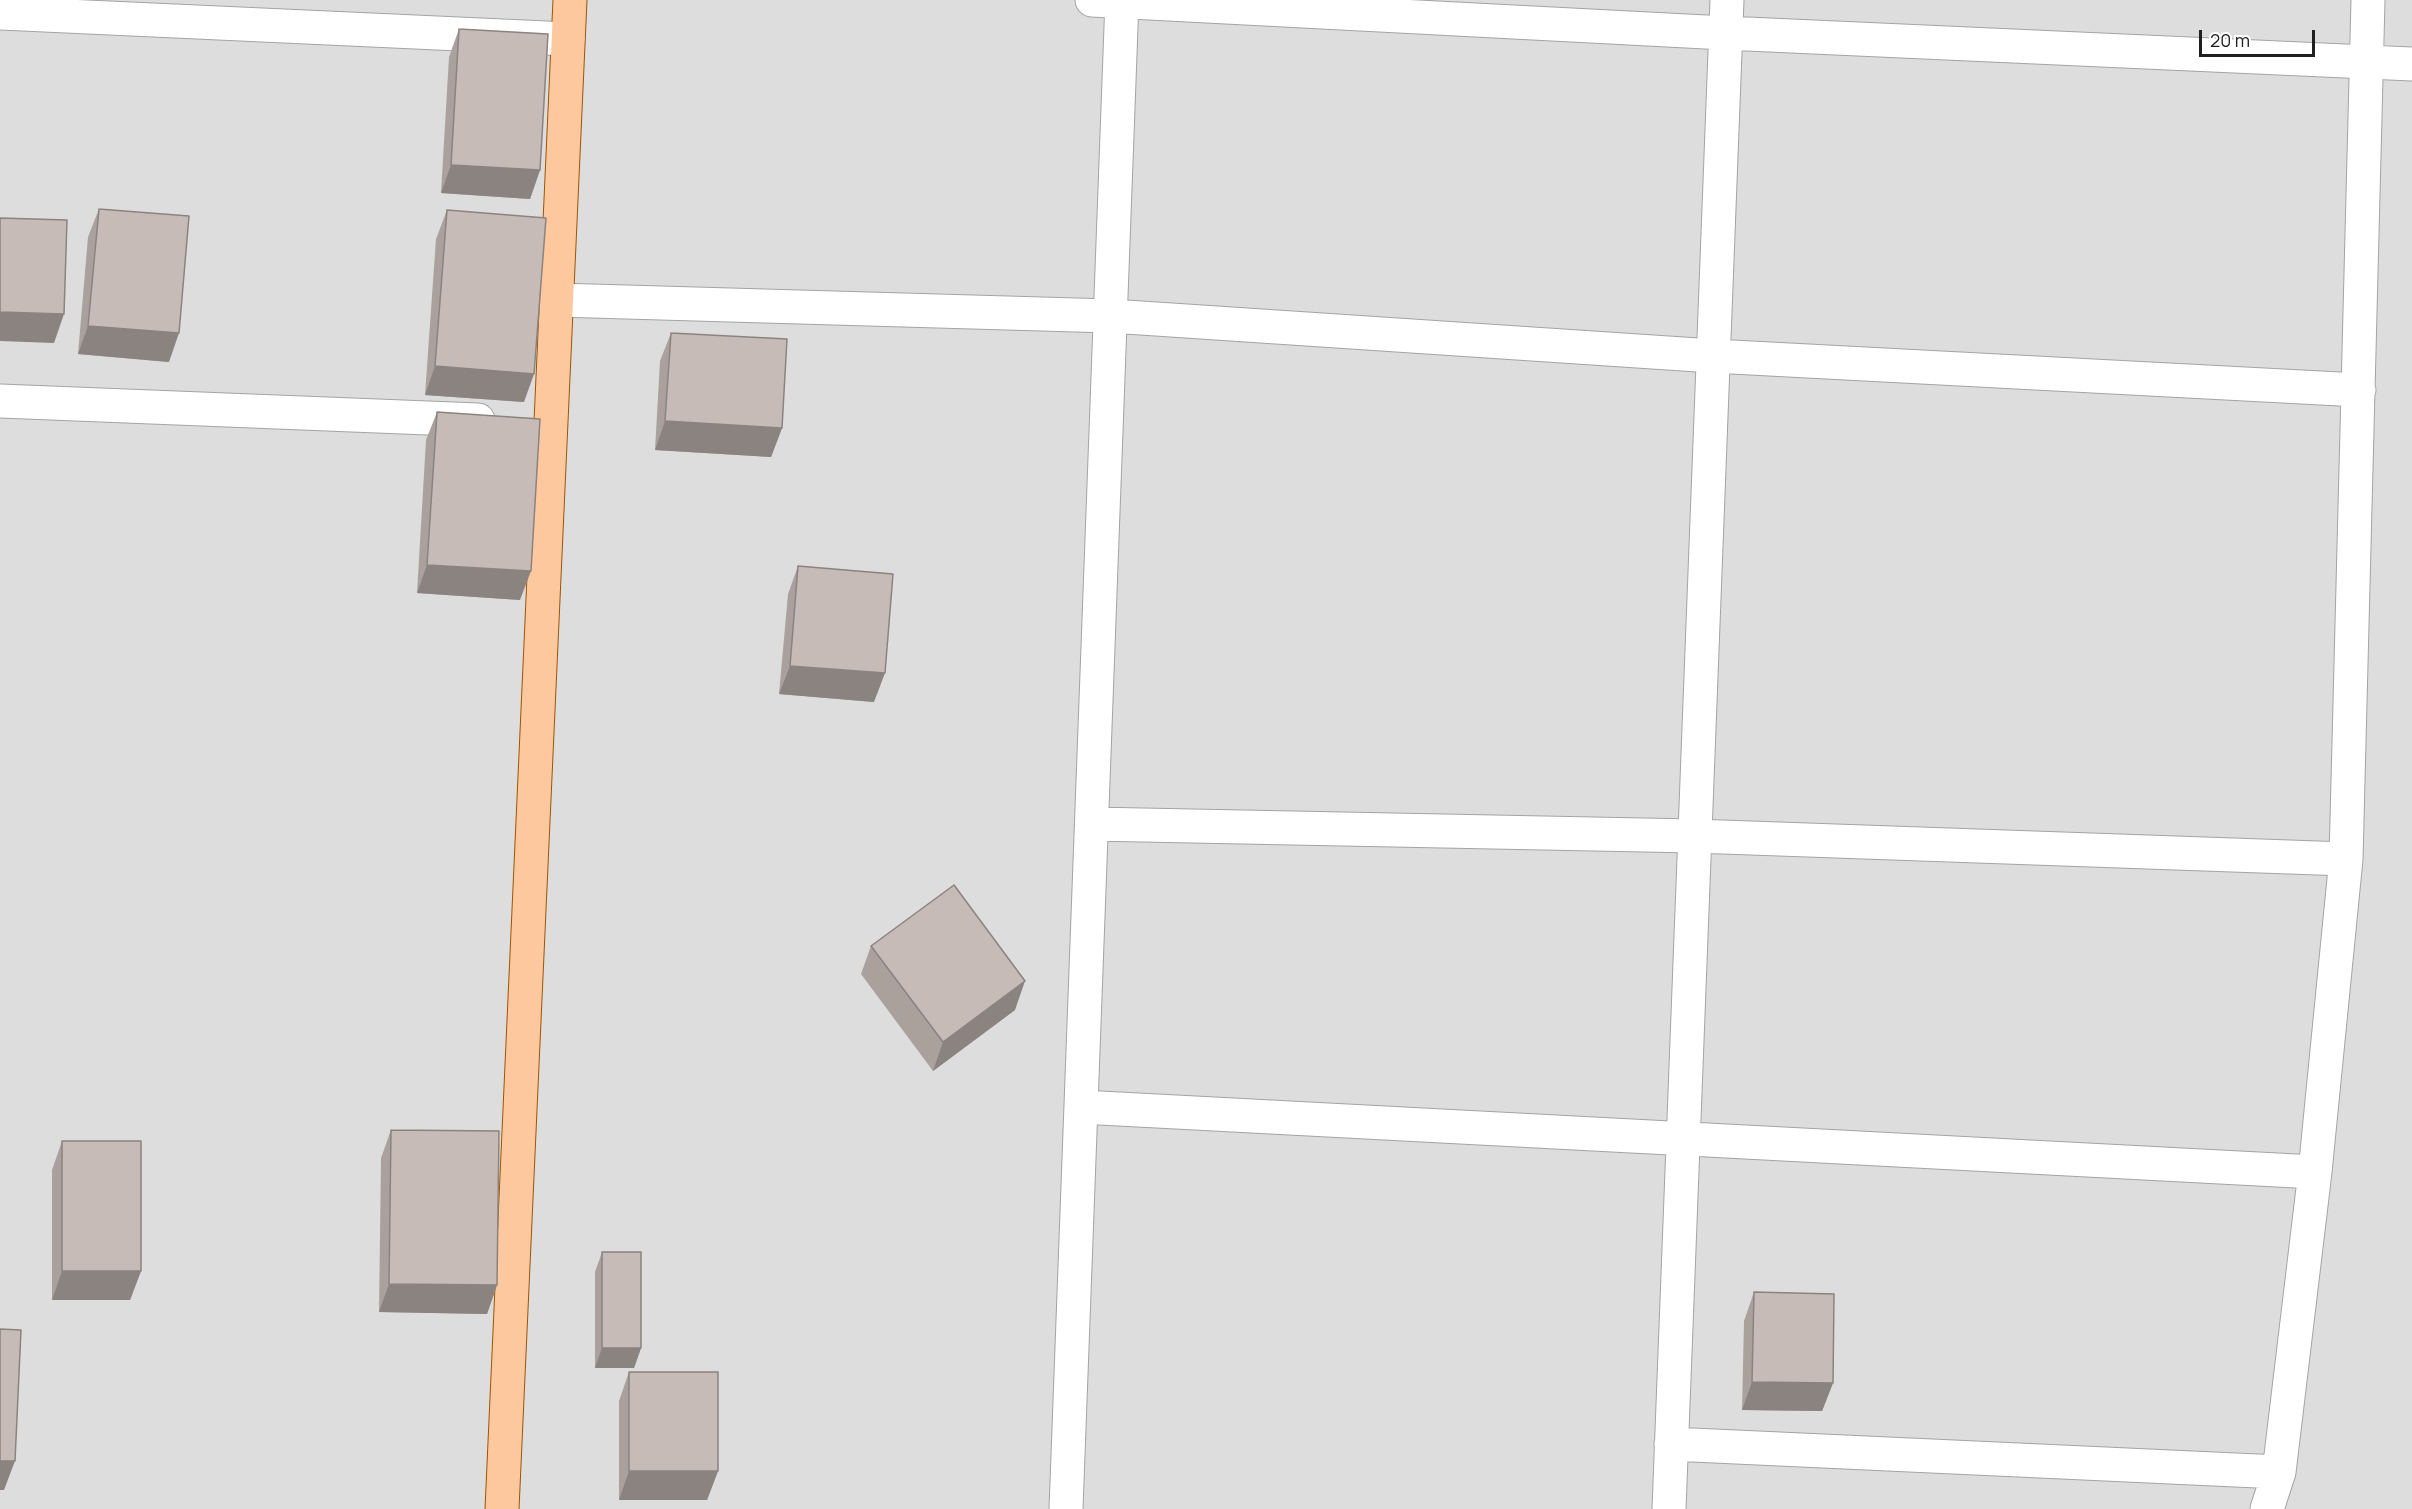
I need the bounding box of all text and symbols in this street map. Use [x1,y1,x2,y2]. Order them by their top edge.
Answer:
scale bar [2202,18,2318,56]
text: 20 m [2210,28,2250,52]

